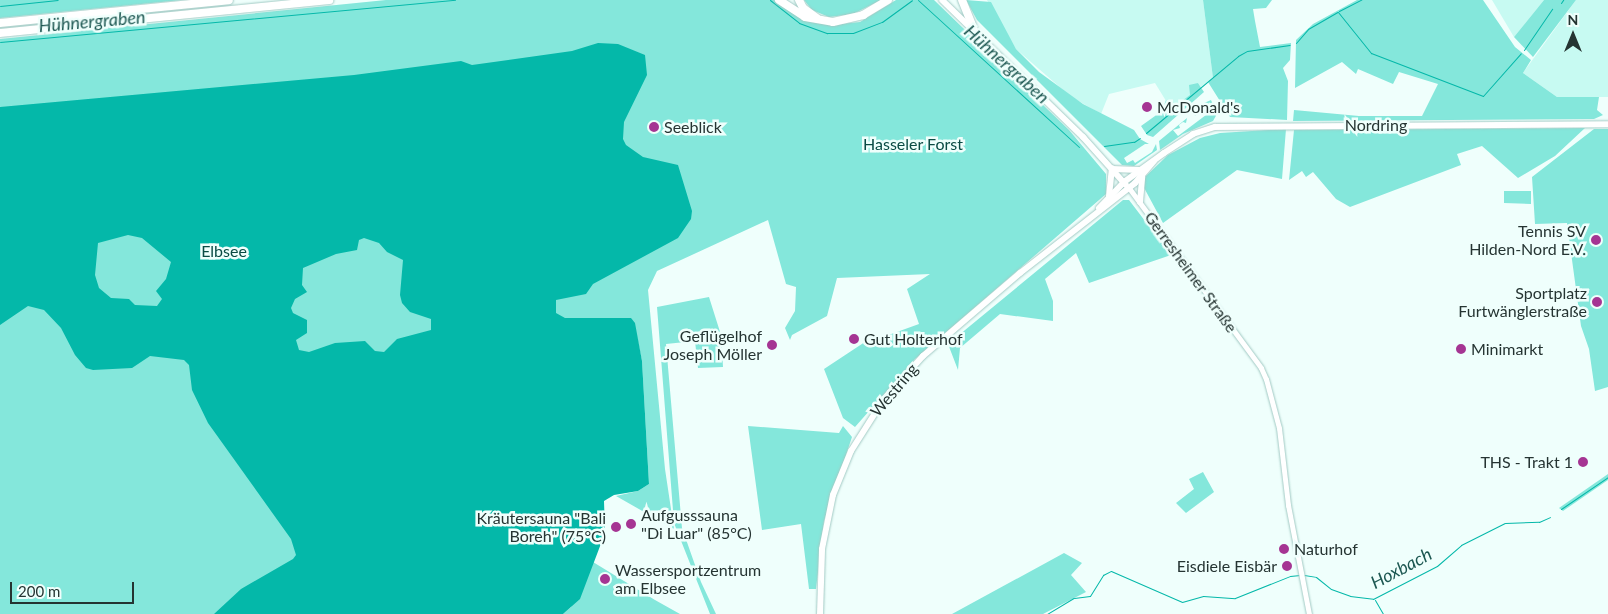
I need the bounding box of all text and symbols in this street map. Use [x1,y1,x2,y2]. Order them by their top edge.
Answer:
water label: Hühnergraben [38,6,146,36]
north arrow [1548,10,1598,60]
text: N [1568,11,1578,28]
water label: Hühnergraben [960,20,1054,108]
place label: McDonald's [1157,97,1240,117]
marker: McDonald's [1141,101,1153,113]
street label: Nordring [1345,115,1407,135]
place label: Seeblick [664,117,722,137]
marker: Seeblick [648,121,660,133]
park label: Hasseler Forst [863,134,963,154]
street label: Gerresheimer Straße [1141,208,1241,336]
place label: Tennis SV Hilden-Nord E.V. [1469,221,1586,259]
marker: Tennis SV Hilden-Nord E.V. [1590,234,1602,246]
park label: Elbsee [201,241,247,261]
place label: Sportplatz Furtwänglerstraße [1458,283,1587,321]
marker: Sportplatz Furtwänglerstraße [1591,296,1603,308]
place label: Geflügelhof Joseph Möller [664,326,762,364]
place label: Gut Holterhof [864,329,963,349]
marker: Gut Holterhof [848,333,860,345]
marker: Geflügelhof Joseph Möller [766,339,778,351]
place label: Minimarkt [1471,339,1543,359]
marker: Minimarkt [1455,343,1467,355]
street label: Westring [866,359,922,421]
place label: THS - Trakt 1 [1480,452,1573,472]
marker: THS - Trakt 1 [1577,456,1589,468]
place label: Aufgusssauna "Di Luar" (85°C) [641,505,752,543]
place label: Kräutersauna "Bali Boreh" (75°C) [476,508,606,546]
marker: Aufgusssauna "Di Luar" (85°C) [625,518,637,530]
marker: Kräutersauna "Bali Boreh" (75°C) [610,521,622,533]
place label: Naturhof [1294,539,1358,559]
marker: Naturhof [1278,543,1290,555]
water label: Hoxbach [1367,543,1435,593]
place label: Eisdiele Eisbär [1177,556,1277,576]
place label: Wassersportzentrum am Elbsee [615,560,761,598]
marker: Eisdiele Eisbär [1281,560,1293,572]
scale bar [12,572,136,604]
marker: Wassersportzentrum am Elbsee [599,573,611,585]
text: 200 m [18,582,60,600]

